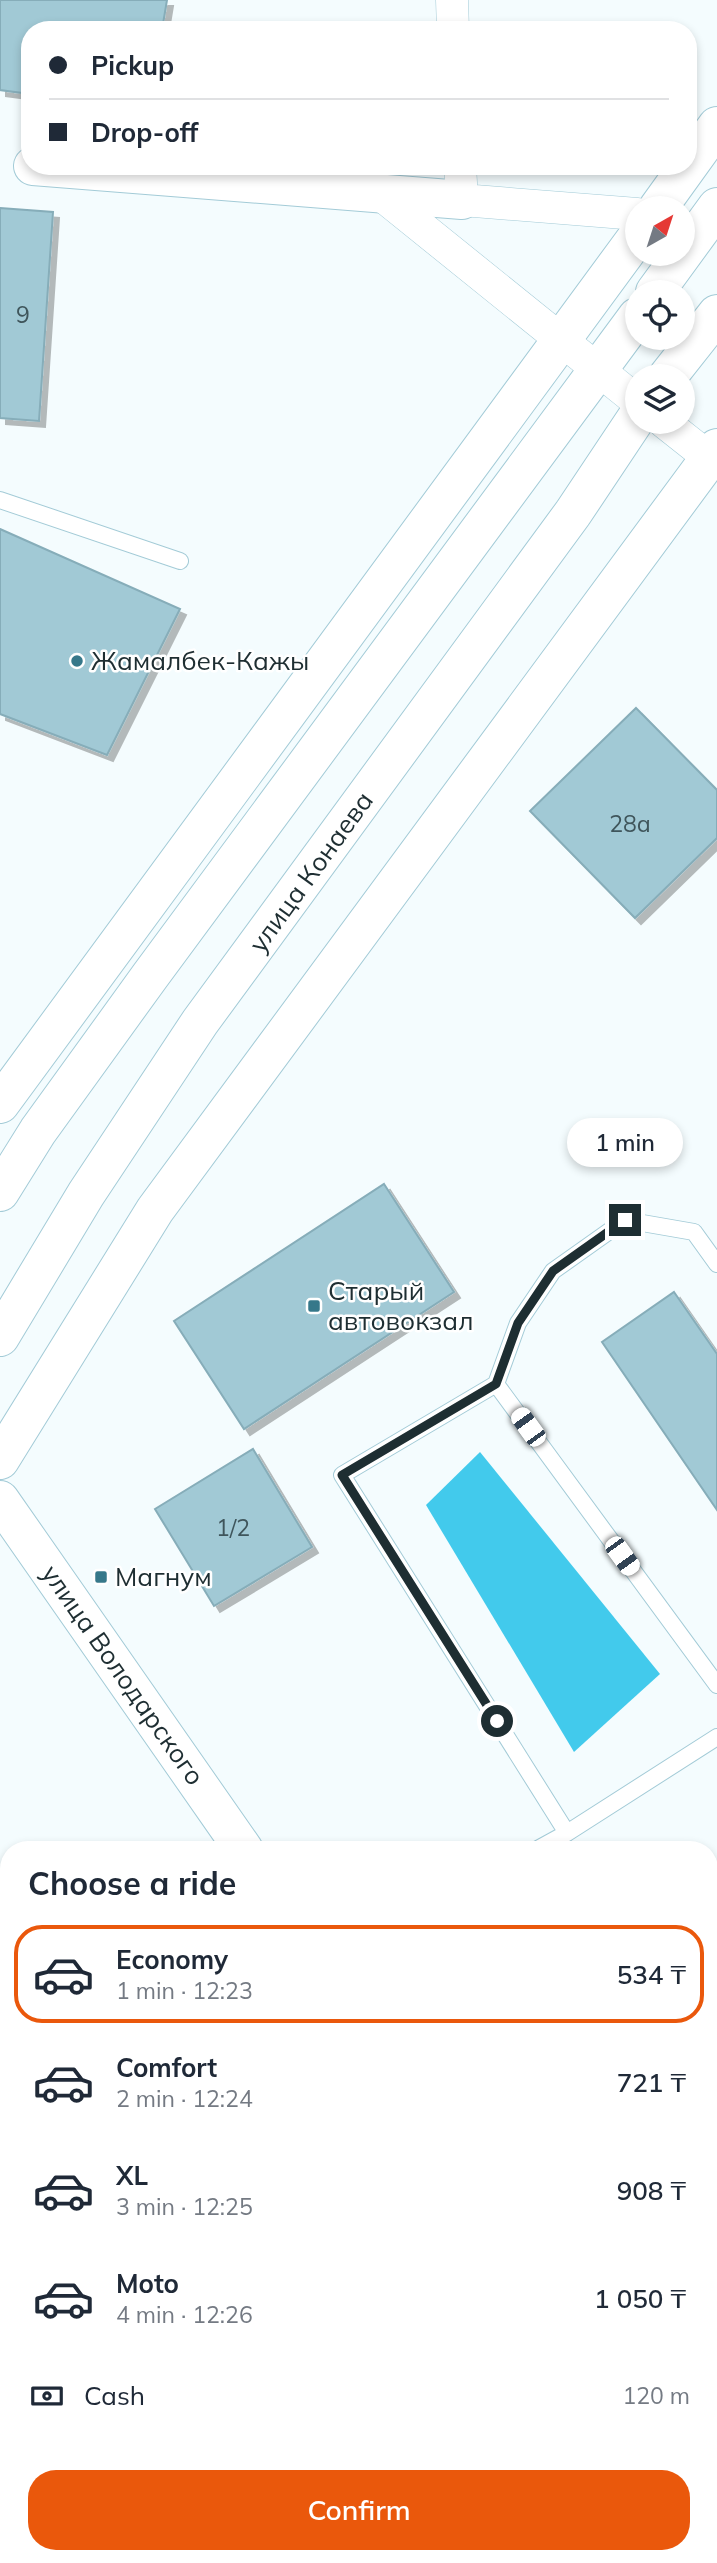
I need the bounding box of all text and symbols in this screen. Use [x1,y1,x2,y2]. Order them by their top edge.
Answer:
text: Pickup [91,49,174,82]
text: Drop-off [91,116,198,149]
north arrow [625,196,695,266]
map controls [625,196,695,434]
button: locate [625,280,695,350]
house number: 9 [16,300,30,329]
button: layers [625,364,695,434]
place label: Жамалбек-Кажы [91,644,309,677]
marker: Жамалбек-Кажы [69,653,85,669]
street label: улица Конаева [241,785,380,959]
house number: 28а [609,809,651,838]
callout: 1 min [567,1118,683,1168]
text: 1 min [595,1128,655,1157]
route end [609,1204,641,1236]
place label: Старый автовокзал [328,1274,473,1337]
marker: Старый автовокзал [306,1298,322,1314]
car [508,1404,549,1450]
house number: 1/2 [216,1513,250,1542]
car [602,1533,643,1579]
street label: улица Володарского [35,1558,212,1791]
place label: Магнум [115,1560,212,1593]
marker: Магнум [93,1569,109,1585]
route start [481,1705,513,1737]
text: Choose a ride [28,1863,236,1903]
icon: car [32,1943,95,2006]
text: Economy [116,1943,228,1976]
text: 534 ₸ [617,1958,686,1991]
text: 1 min · 12:23 [116,1976,253,2005]
icon: car [32,2051,95,2114]
text: Comfort [116,2051,217,2084]
text: 721 ₸ [617,2066,686,2099]
text: 2 min · 12:24 [116,2084,253,2113]
icon: car [32,2159,95,2222]
text: XL [116,2159,148,2192]
text: 908 ₸ [617,2174,686,2207]
text: 3 min · 12:25 [116,2192,253,2221]
icon: car [32,2267,95,2330]
text: Moto [116,2267,179,2300]
text: 1 050 ₸ [594,2282,686,2315]
text: 4 min · 12:26 [116,2300,253,2329]
icon: cash [28,2377,66,2415]
text: Cash [84,2379,145,2412]
text: 120 m [622,2381,690,2410]
button: Confirm [28,2470,690,2550]

